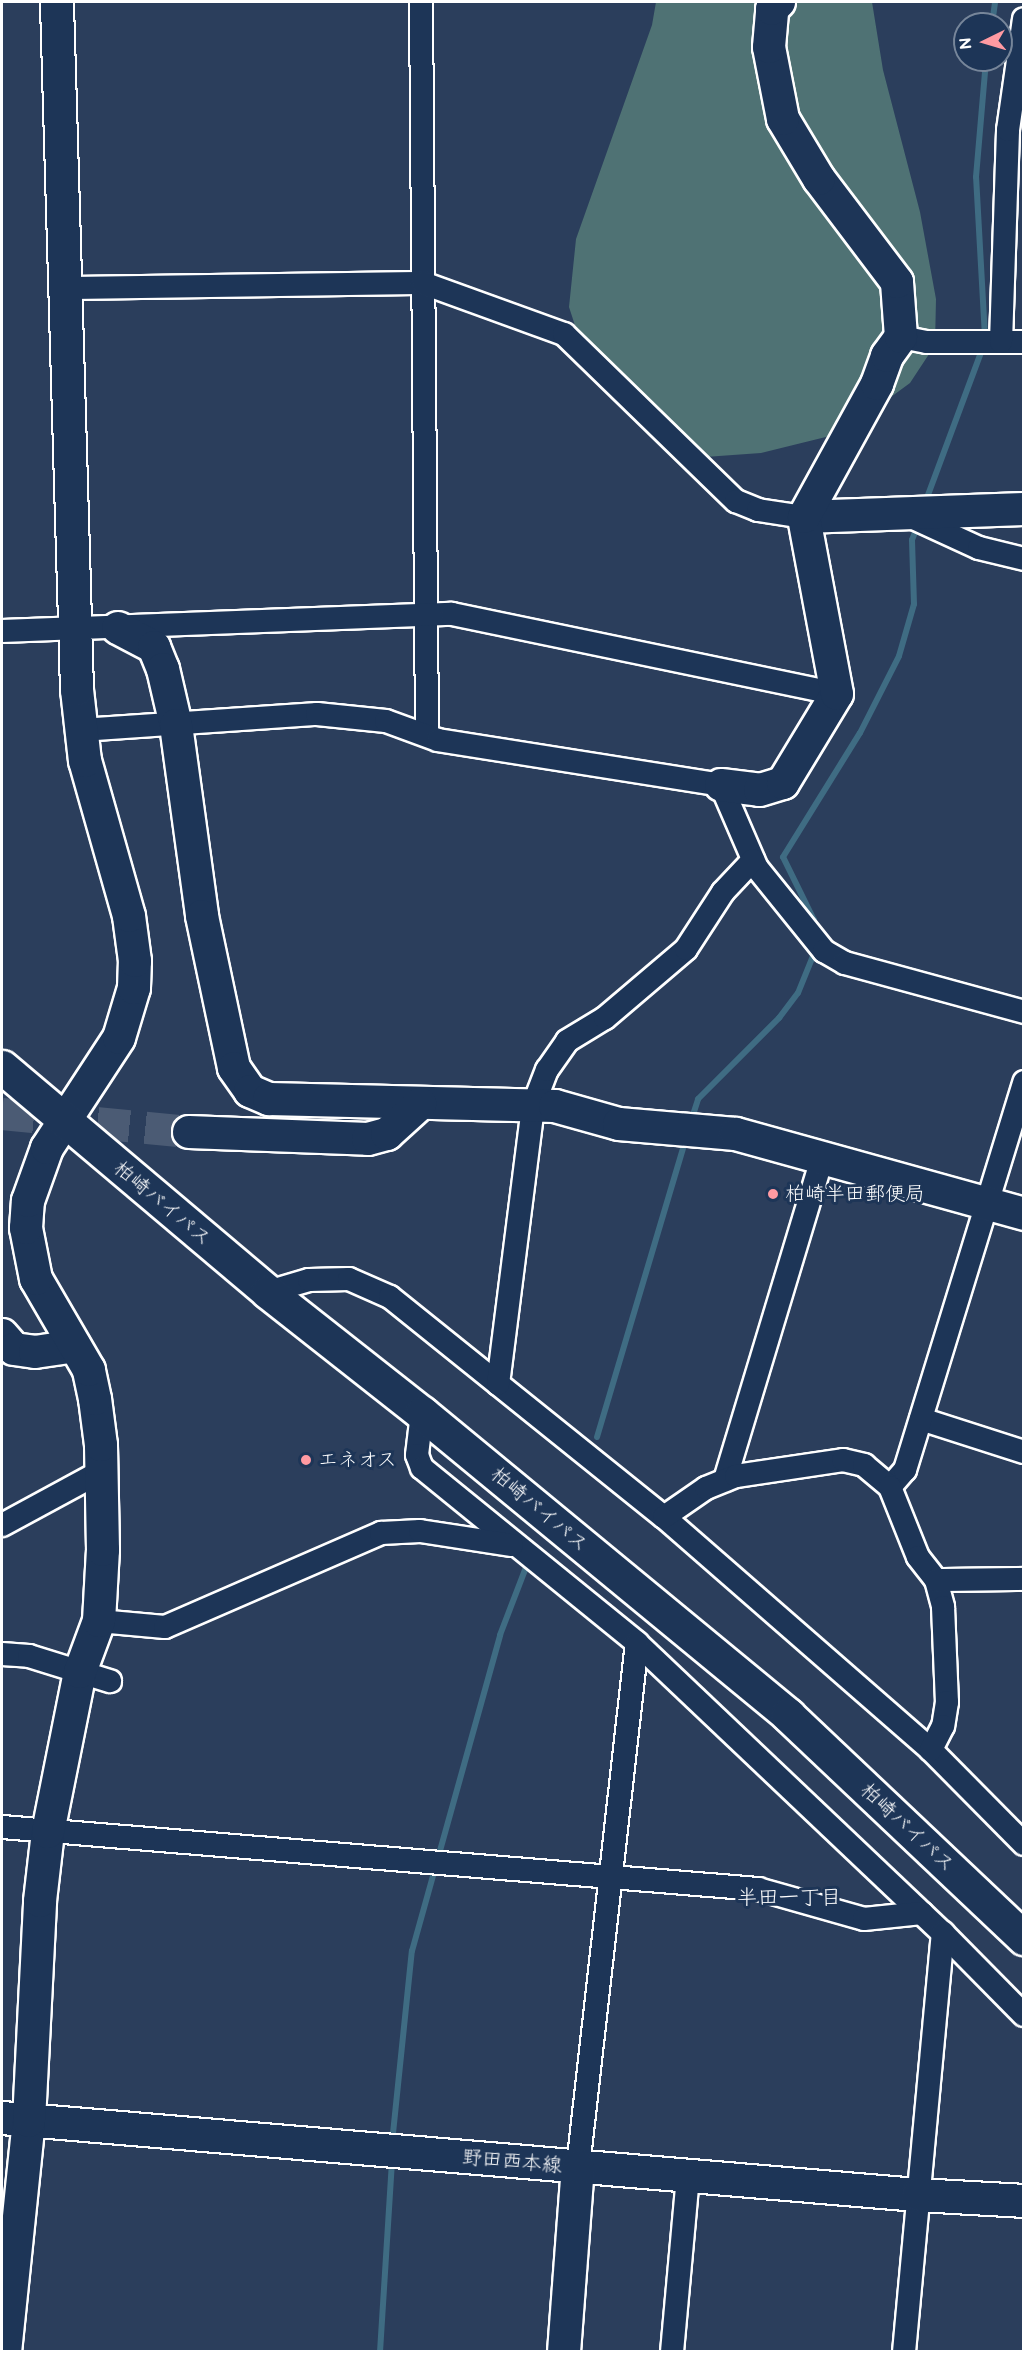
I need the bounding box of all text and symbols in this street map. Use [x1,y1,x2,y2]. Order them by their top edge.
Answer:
north arrow [953,12,1013,72]
text: N [957,37,977,50]
street label: 柏崎バイパス [108,1156,216,1252]
place label: 柏崎半田郵便局 [785,1182,925,1206]
marker: 柏崎半田郵便局 [766,1187,780,1201]
place label: エネオス [318,1448,398,1472]
marker: エネオス [299,1453,313,1467]
street label: 柏崎バイパス [485,1462,593,1558]
street label: 柏崎バイパス [855,1778,959,1878]
district label: 半田一丁目 [737,1885,841,1911]
street label: 野田西本線 [461,2146,563,2178]

